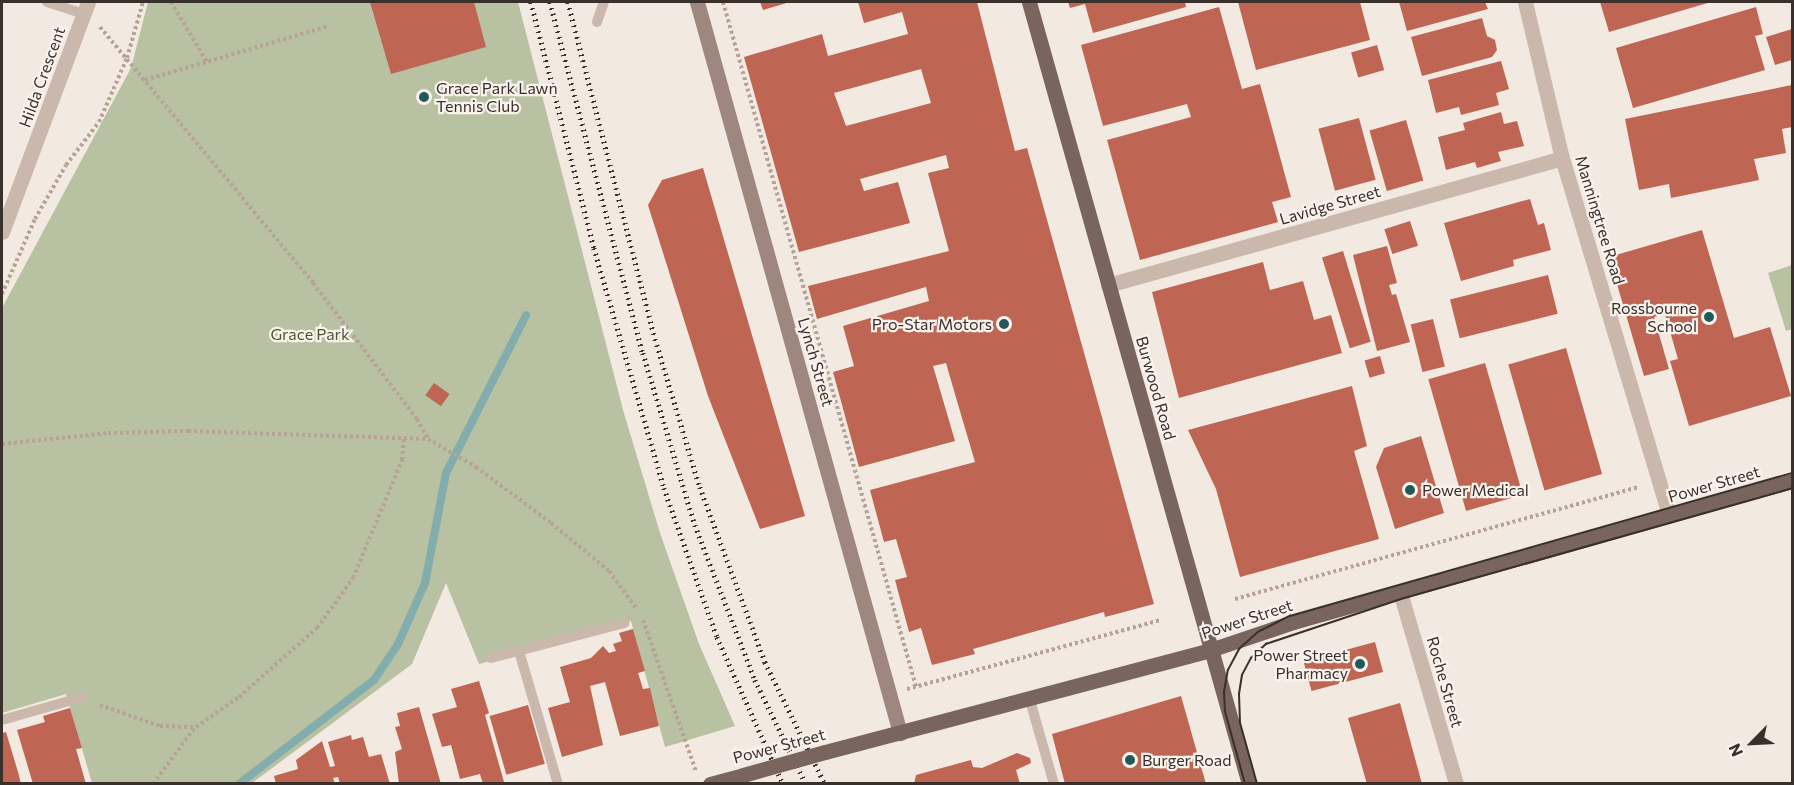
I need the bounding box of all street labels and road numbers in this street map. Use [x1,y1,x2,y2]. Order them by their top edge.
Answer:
street label: Hilda Crescent [15,24,69,130]
street label: Manningtree Road [1571,153,1629,287]
street label: Lavidge Street [1277,181,1383,229]
street label: Lynch Street [794,315,838,409]
street label: Burwood Road [1132,334,1180,442]
street label: Power Street [1666,462,1762,506]
street label: Power Street [1199,595,1295,643]
street label: Roche Street [1423,634,1467,730]
street label: Power Street [731,724,827,768]

